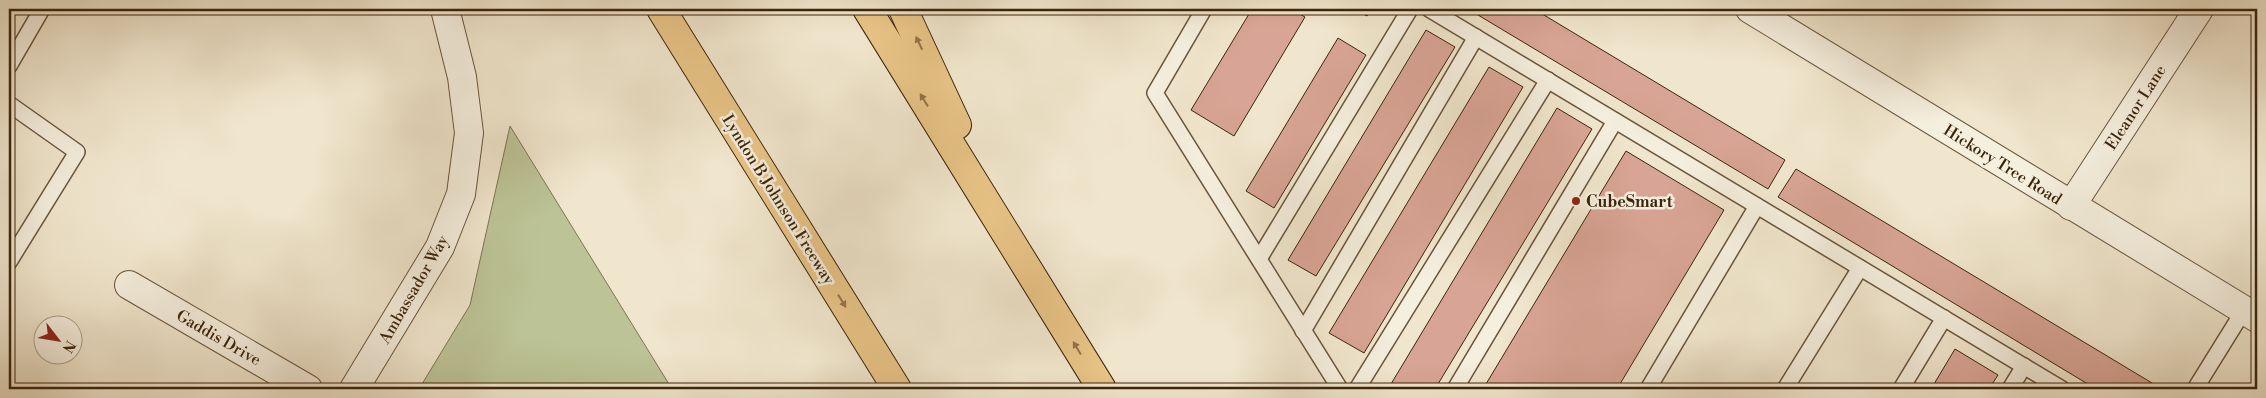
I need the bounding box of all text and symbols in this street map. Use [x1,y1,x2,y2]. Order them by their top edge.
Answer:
one-way arrow [914,36,922,50]
street label: Eleanor Lane [2101,61,2171,154]
one-way arrow [919,93,929,107]
street label: Lyndon B Johnson Freeway [718,111,839,288]
street label: Hickory Tree Road [1940,120,2065,209]
place label: CubeSmart [1586,192,1673,212]
marker: CubeSmart [1570,195,1582,207]
street label: Ambassador Way [374,232,453,348]
one-way arrow [837,294,847,307]
street label: Gaddis Drive [173,306,264,370]
north arrow [32,316,82,366]
text: N [58,337,79,356]
one-way arrow [1072,341,1082,354]

